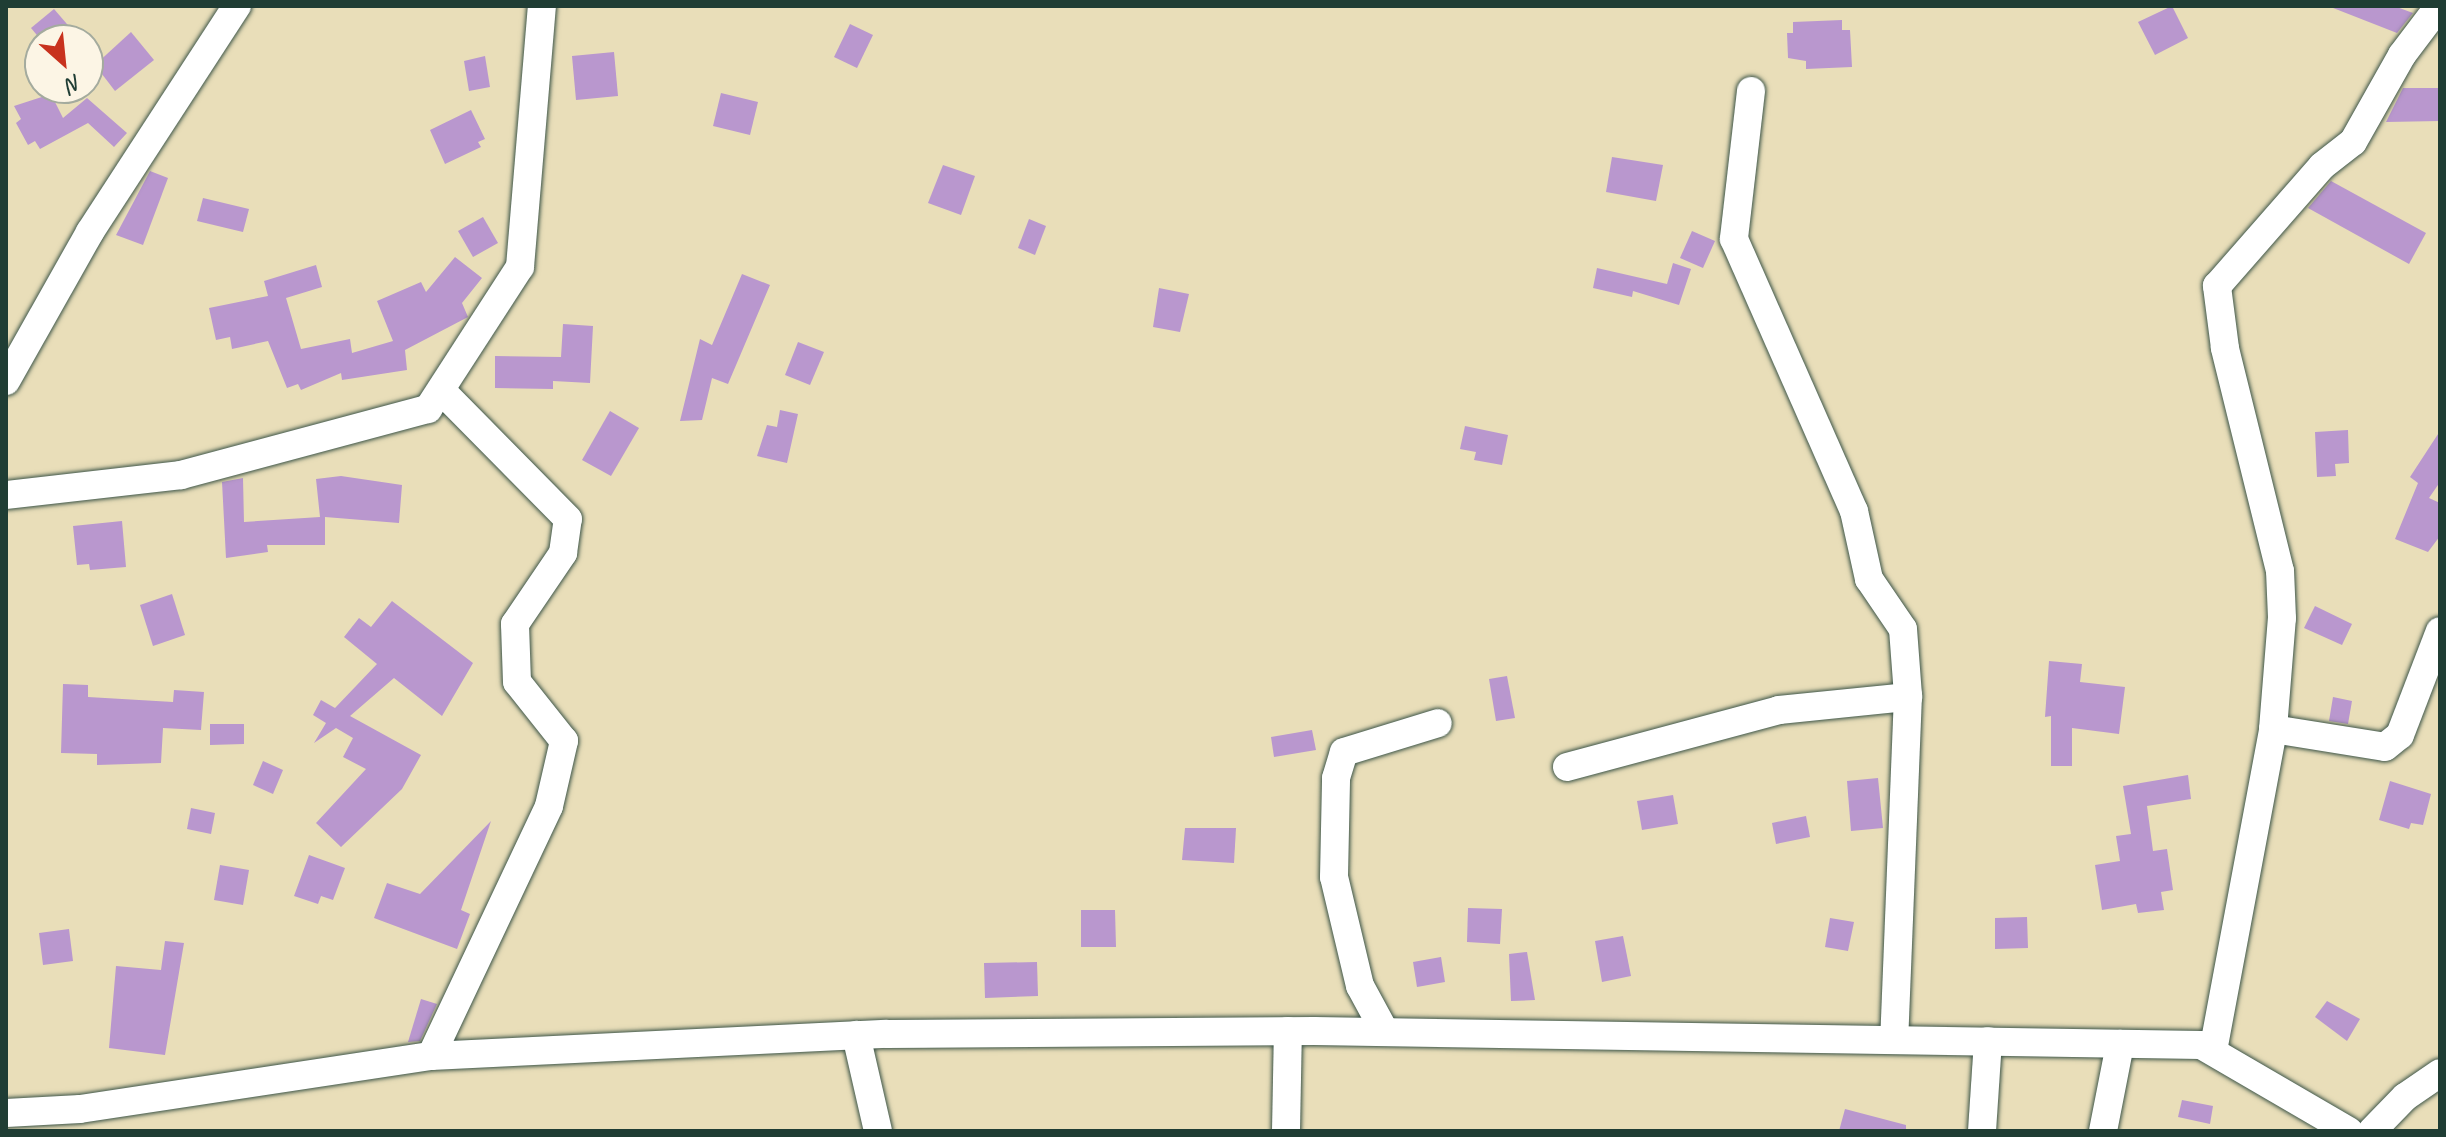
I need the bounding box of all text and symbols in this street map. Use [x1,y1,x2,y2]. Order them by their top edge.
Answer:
north arrow [24,24,104,104]
text: N [62,68,86,99]

